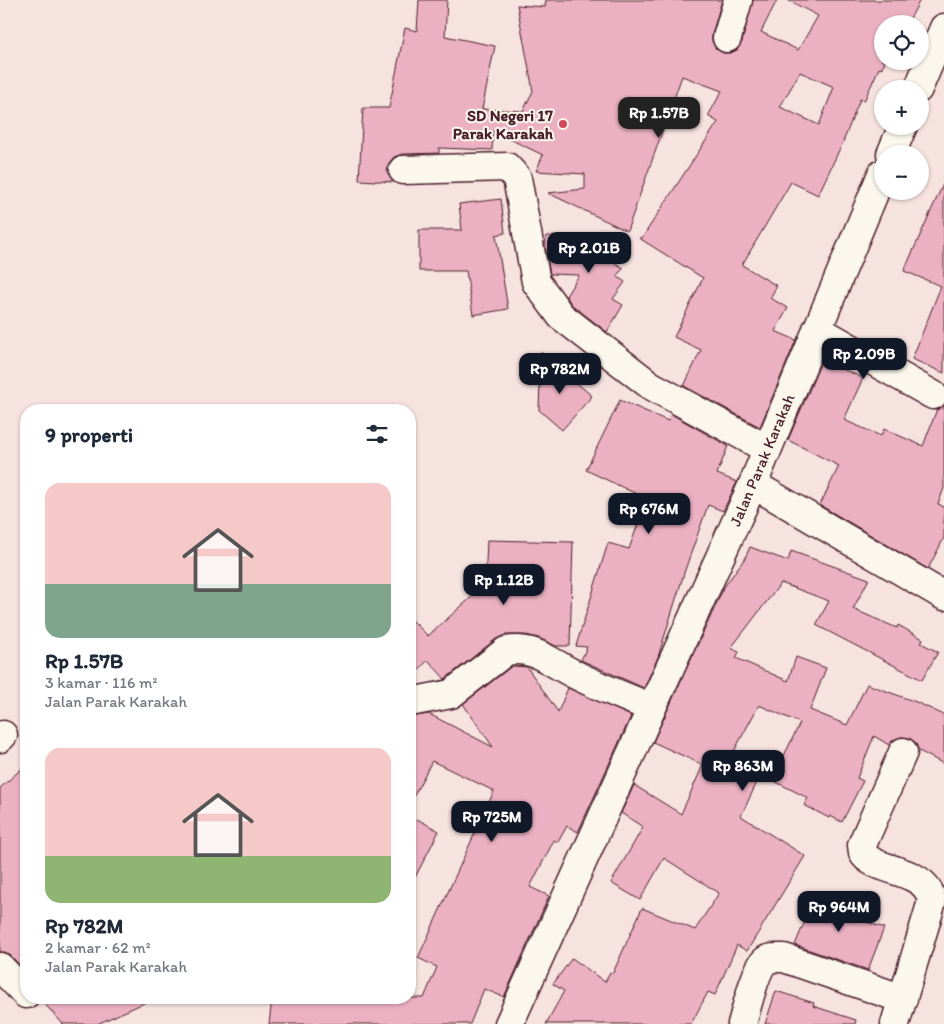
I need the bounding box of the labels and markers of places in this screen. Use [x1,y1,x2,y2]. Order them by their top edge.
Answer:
pin: Rp 1.57B [607,96,711,139]
place label: SD Negeri 17 Parak Karakah [453,106,554,143]
marker: SD Negeri 17 Parak Karakah [557,118,569,130]
pin: Rp 2.01B [537,232,641,274]
pin: Rp 2.09B [812,338,916,380]
pin: Rp 782M [514,352,606,395]
pin: Rp 676M [603,492,695,535]
pin: Rp 1.12B [452,564,556,606]
pin: Rp 863M [697,750,789,792]
pin: Rp 725M [446,800,538,843]
pin: Rp 964M [793,890,885,933]

